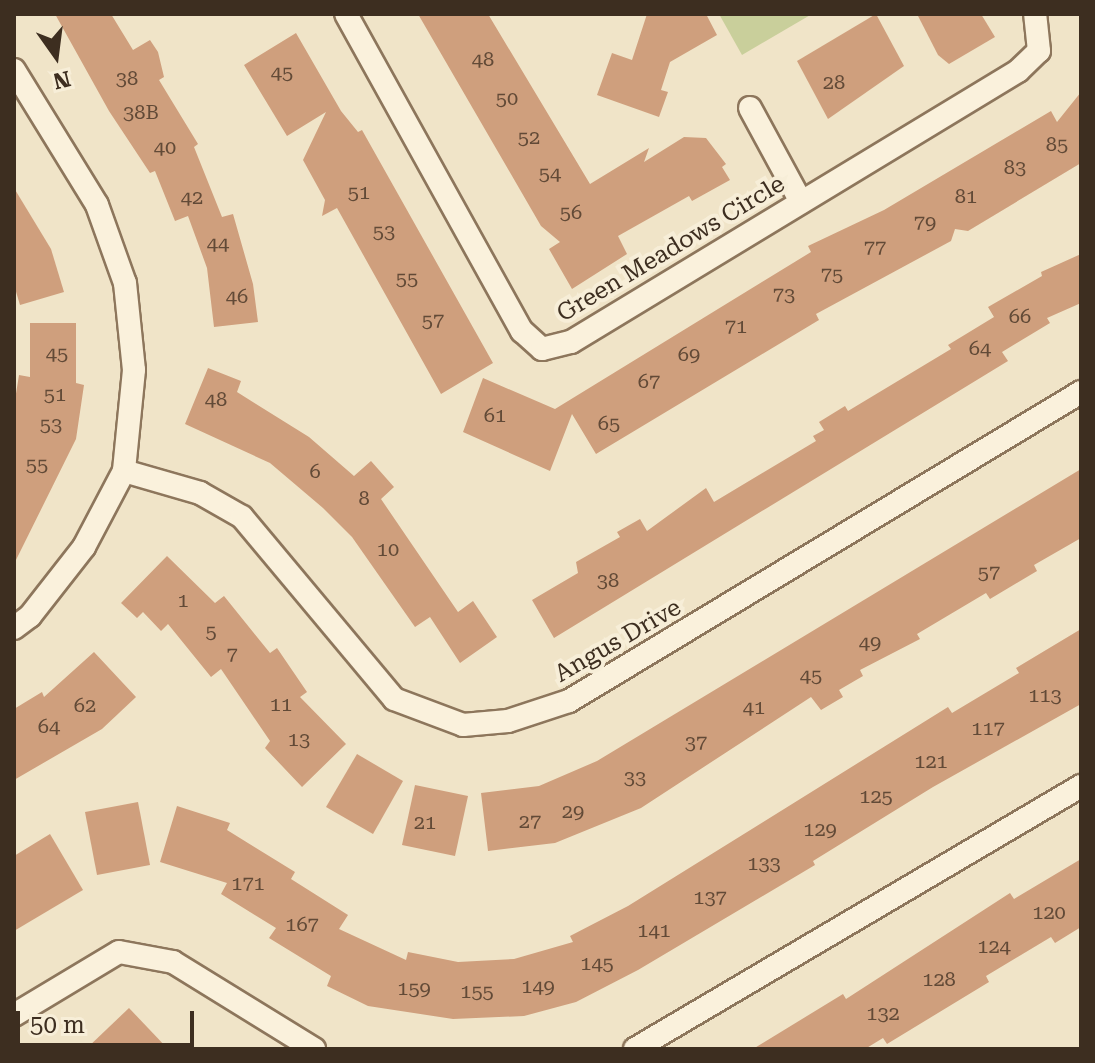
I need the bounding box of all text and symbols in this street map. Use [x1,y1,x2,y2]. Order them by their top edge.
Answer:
north arrow [16,16,96,96]
house number: 48 [472,47,494,71]
house number: 45 [271,60,293,84]
text: N [51,66,73,94]
house number: 38 [116,66,138,90]
house number: 28 [823,70,845,94]
house number: 50 [496,86,518,110]
house number: 38B [123,100,159,124]
house number: 52 [518,125,540,149]
house number: 85 [1046,132,1068,156]
house number: 40 [154,135,176,159]
house number: 83 [1004,155,1026,179]
house number: 54 [539,161,561,185]
street label: Green Meadows Circle [552,170,790,328]
house number: 51 [348,180,370,204]
house number: 81 [955,184,977,208]
house number: 42 [181,185,203,209]
house number: 56 [560,200,582,224]
house number: 79 [914,210,936,234]
house number: 53 [373,219,395,243]
house number: 44 [207,231,229,255]
house number: 77 [864,235,886,259]
house number: 75 [821,262,843,286]
house number: 55 [396,266,418,290]
house number: 73 [773,282,795,306]
house number: 46 [226,284,248,308]
house number: 66 [1009,304,1031,328]
house number: 57 [422,308,444,332]
house number: 71 [725,314,747,338]
house number: 64 [969,336,991,360]
house number: 45 [46,341,68,365]
house number: 69 [678,342,700,366]
house number: 67 [638,369,660,393]
house number: 51 [44,382,66,406]
house number: 48 [205,387,227,411]
house number: 61 [484,403,506,427]
house number: 65 [598,411,620,435]
house number: 53 [40,412,62,436]
house number: 55 [26,452,48,476]
house number: 6 [309,459,321,483]
house number: 8 [358,486,370,510]
house number: 10 [377,537,399,561]
house number: 57 [978,560,1000,584]
house number: 38 [597,568,619,592]
house number: 1 [177,588,189,612]
street label: Angus Drive [550,593,686,689]
house number: 5 [205,619,217,643]
house number: 49 [859,630,881,654]
house number: 7 [226,642,238,666]
house number: 45 [800,663,822,687]
house number: 113 [1028,683,1062,707]
house number: 11 [270,692,292,716]
house number: 62 [74,693,96,717]
house number: 41 [743,695,765,719]
house number: 64 [38,714,60,738]
house number: 117 [971,716,1005,740]
house number: 13 [288,727,310,751]
house number: 37 [685,730,707,754]
house number: 121 [914,749,948,773]
house number: 33 [624,765,646,789]
house number: 125 [859,784,893,808]
house number: 29 [562,799,584,823]
house number: 27 [519,809,541,833]
house number: 21 [414,810,436,834]
house number: 129 [803,817,837,841]
house number: 133 [747,851,781,875]
house number: 171 [231,871,265,895]
house number: 137 [693,885,727,909]
house number: 120 [1032,900,1066,924]
house number: 167 [285,912,319,936]
house number: 141 [637,918,671,942]
house number: 124 [977,934,1011,958]
house number: 145 [580,951,614,975]
house number: 128 [922,967,956,991]
house number: 149 [521,974,555,998]
house number: 159 [397,976,431,1000]
house number: 155 [460,979,494,1003]
scale bar [20,995,198,1045]
house number: 132 [866,1001,900,1025]
text: 50 m [30,1011,85,1039]

